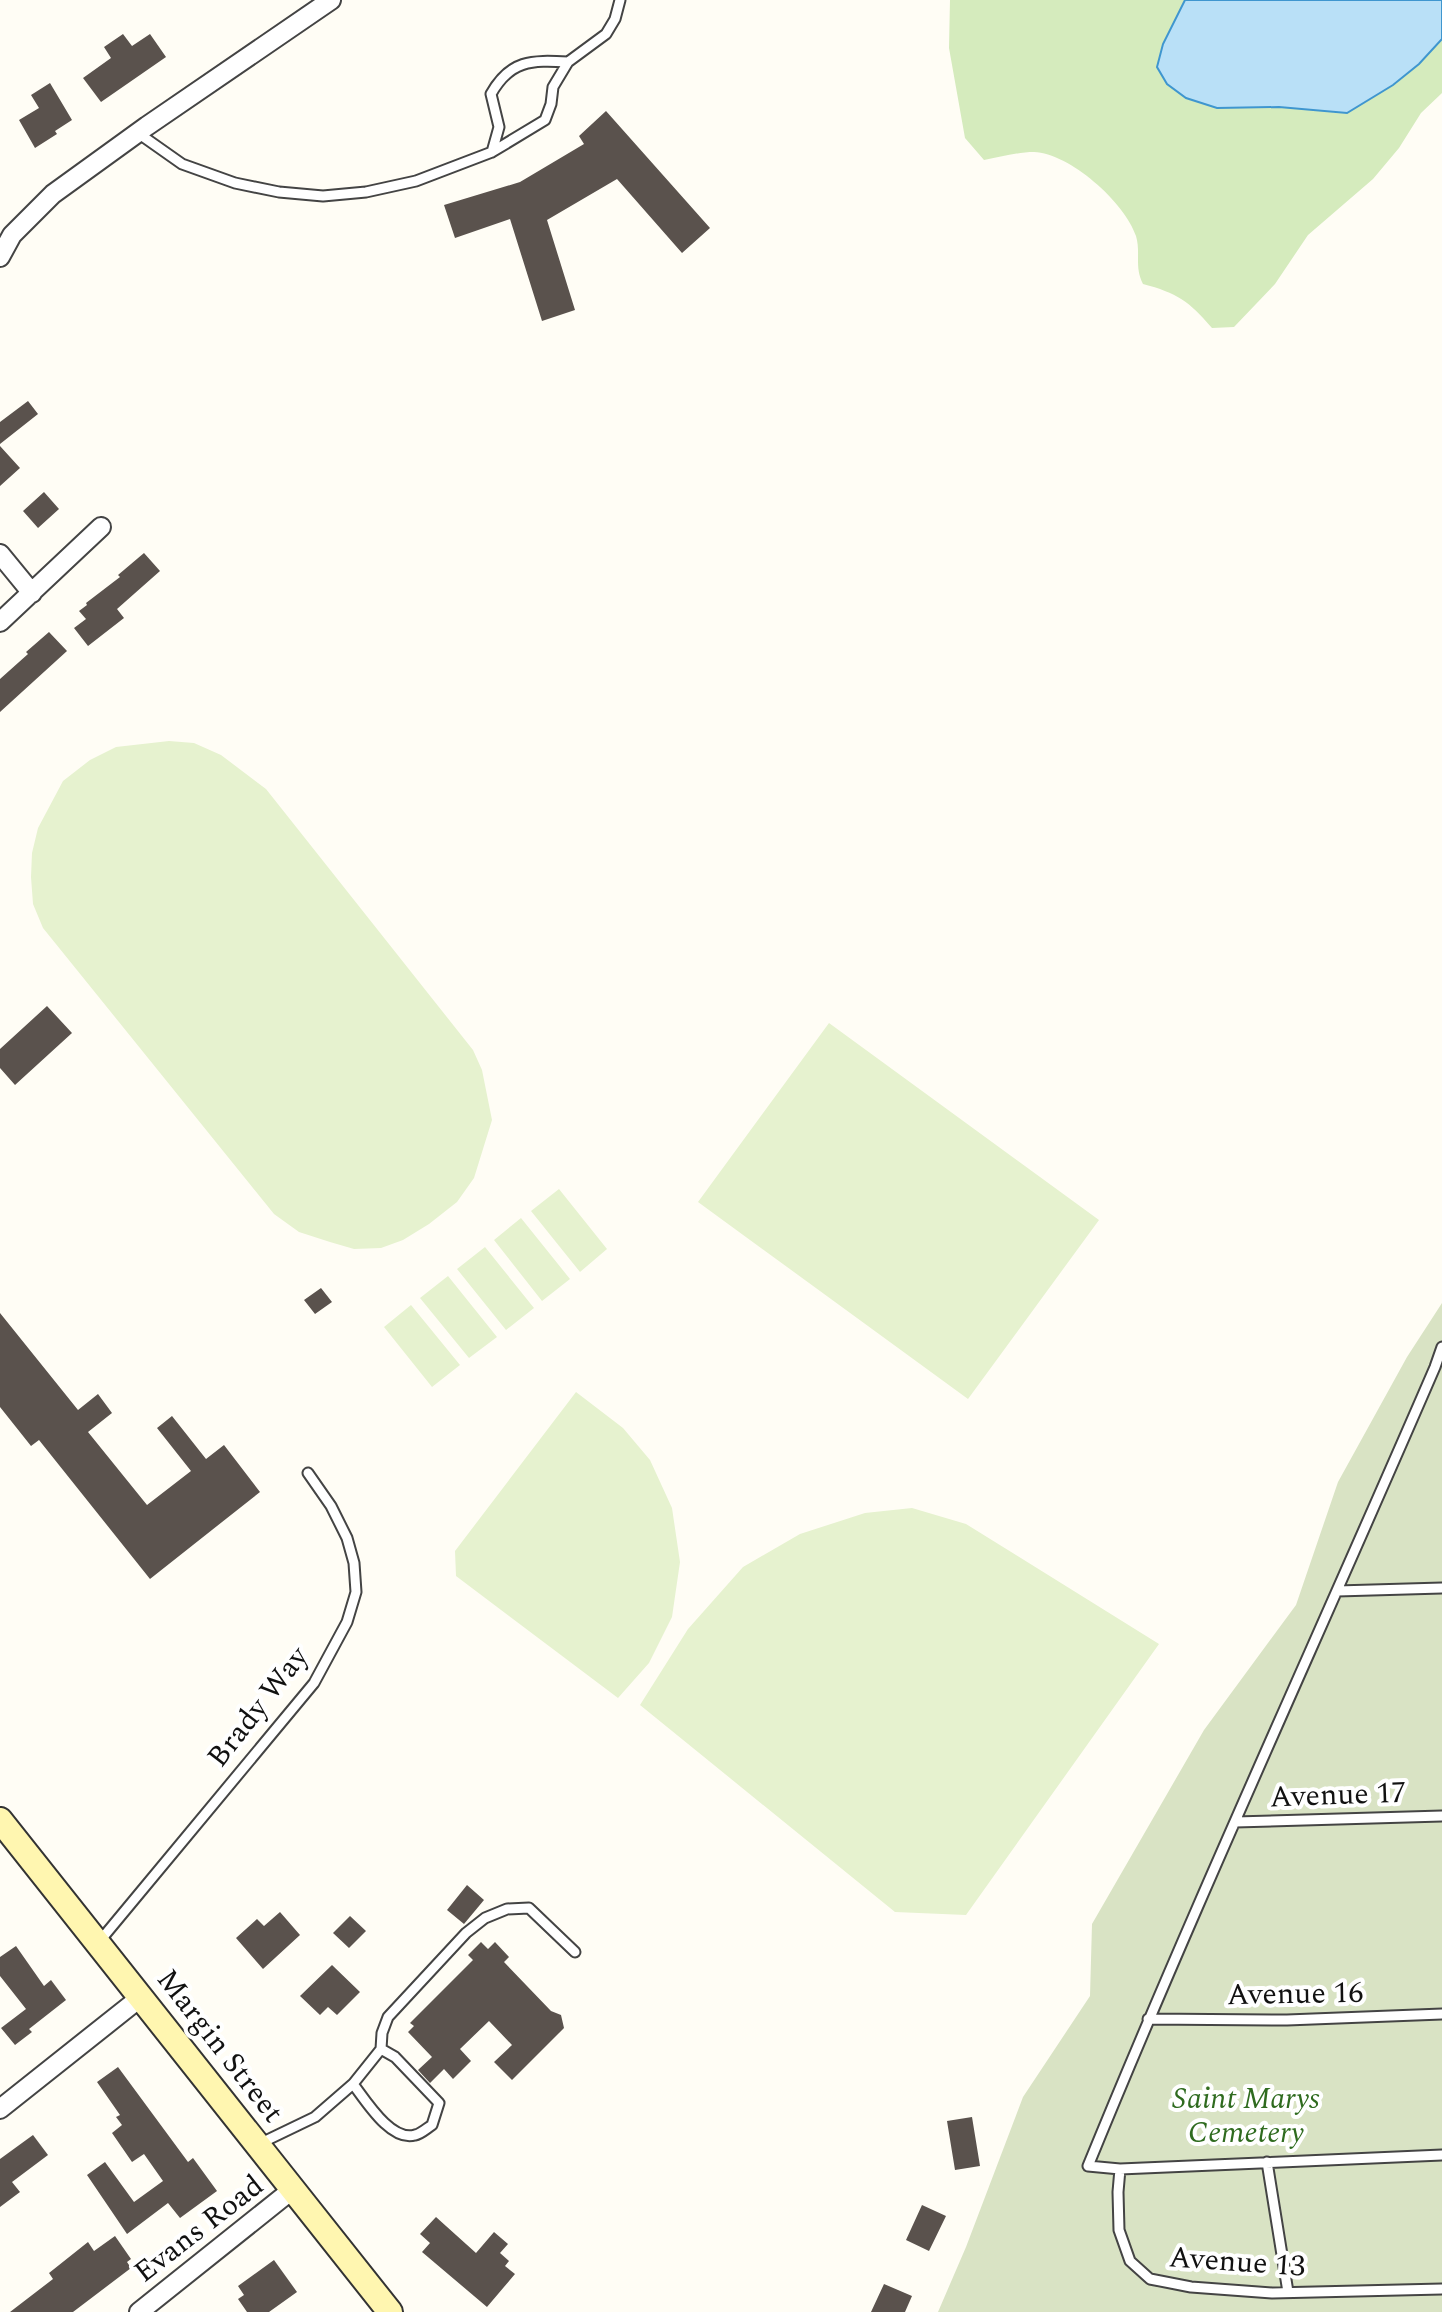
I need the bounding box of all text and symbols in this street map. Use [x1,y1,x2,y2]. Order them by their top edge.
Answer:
street label: Brady Way [196,1635,321,1778]
street label: Avenue 17 [1269,1770,1407,1820]
street label: Margin Street [145,1959,295,2133]
street label: Avenue 16 [1226,1970,1364,2018]
park label: Saint Marys Cemetery [1172,2076,1320,2156]
street label: Evans Road [124,2163,274,2295]
street label: Avenue 13 [1167,2234,1307,2290]

